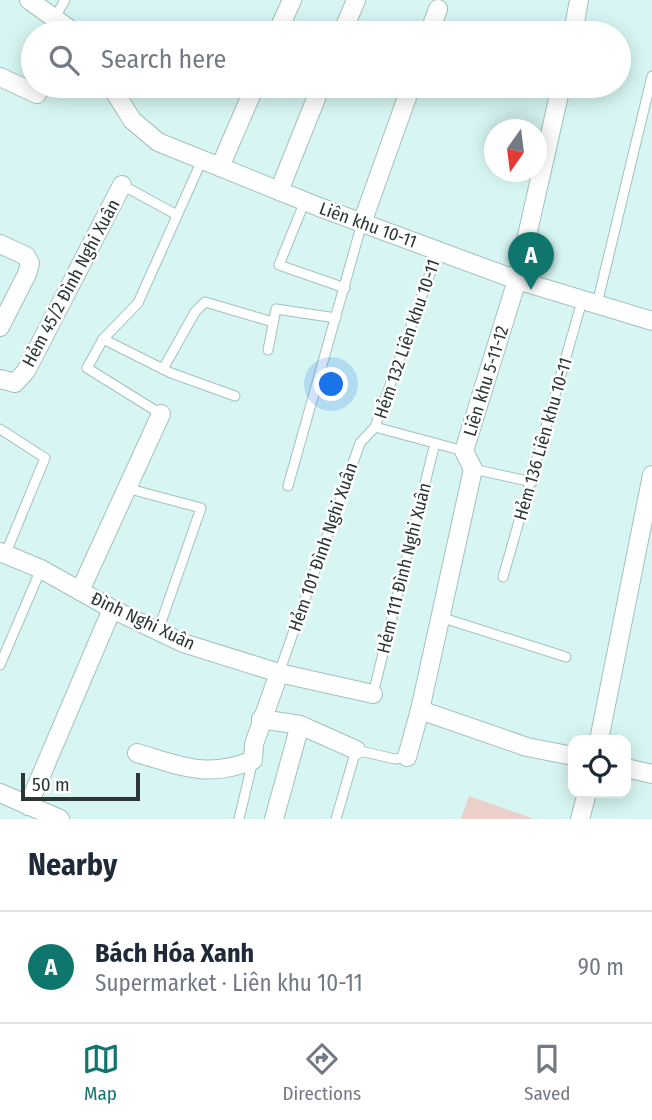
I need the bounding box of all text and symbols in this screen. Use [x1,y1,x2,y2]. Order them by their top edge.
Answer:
search box [21,21,631,98]
icon: search [45,41,83,79]
text: Search here [101,44,226,75]
north arrow [484,119,547,182]
street label: Hẻm 45/2 Đình Nghi Xuân [17,195,125,371]
street label: Liên khu 10-11 [316,197,420,253]
pin: A [508,232,554,290]
street label: Hẻm 132 Liên khu 10-11 [369,256,445,422]
street label: Liên khu 5-11-12 [459,323,513,439]
street label: Hẻm 136 Liên khu 10-11 [509,355,577,523]
your location [314,367,348,401]
street label: Hẻm 101 Đình Nghi Xuân [284,460,362,634]
street label: Hẻm 111 Đình Nghi Xuân [372,480,436,656]
street label: Đình Nghi Xuân [87,587,199,655]
map controls [568,735,631,798]
button: locate [568,735,631,798]
scale bar [21,770,140,802]
text: 50 m [32,773,70,796]
text: Nearby [28,847,117,883]
text: Bách Hóa Xanh [95,938,254,969]
text: A [45,953,57,981]
text: 90 m [578,953,624,981]
text: Supermarket · Liên khu 10-11 [95,969,363,997]
tab: Map [82,1040,120,1105]
tab: Directions [283,1040,361,1105]
tab: Saved [524,1040,570,1105]

